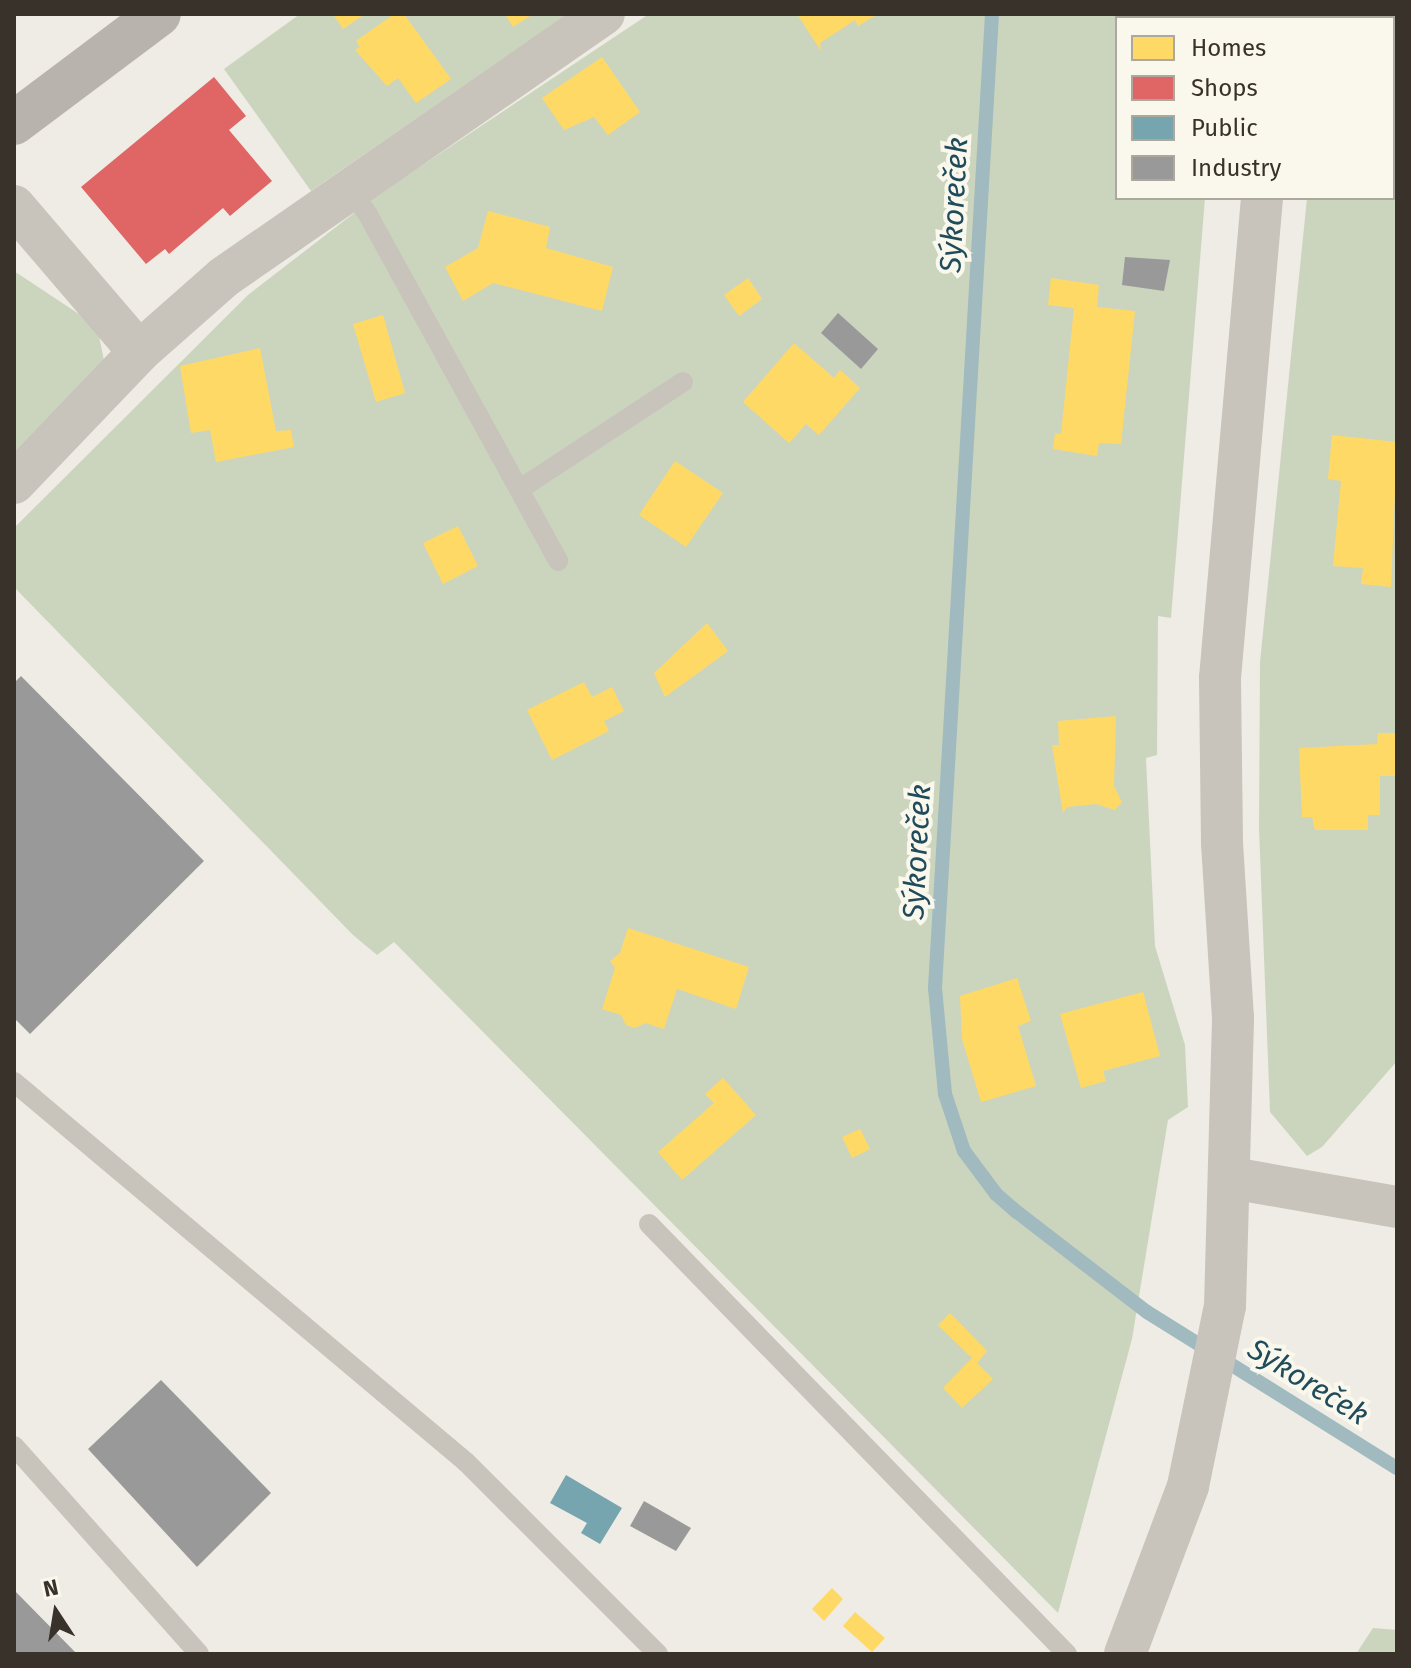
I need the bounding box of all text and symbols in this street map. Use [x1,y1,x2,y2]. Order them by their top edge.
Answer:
legend [1115,16,1395,200]
text: Homes [1191,34,1266,62]
text: Shops [1191,74,1258,102]
text: Public [1191,114,1258,142]
water label: Sýkoreček [932,136,976,274]
text: Industry [1191,154,1281,182]
water label: Sýkoreček [895,783,939,921]
water label: Sýkoreček [1241,1331,1375,1433]
north arrow [16,1572,96,1652]
text: N [41,1573,61,1603]

